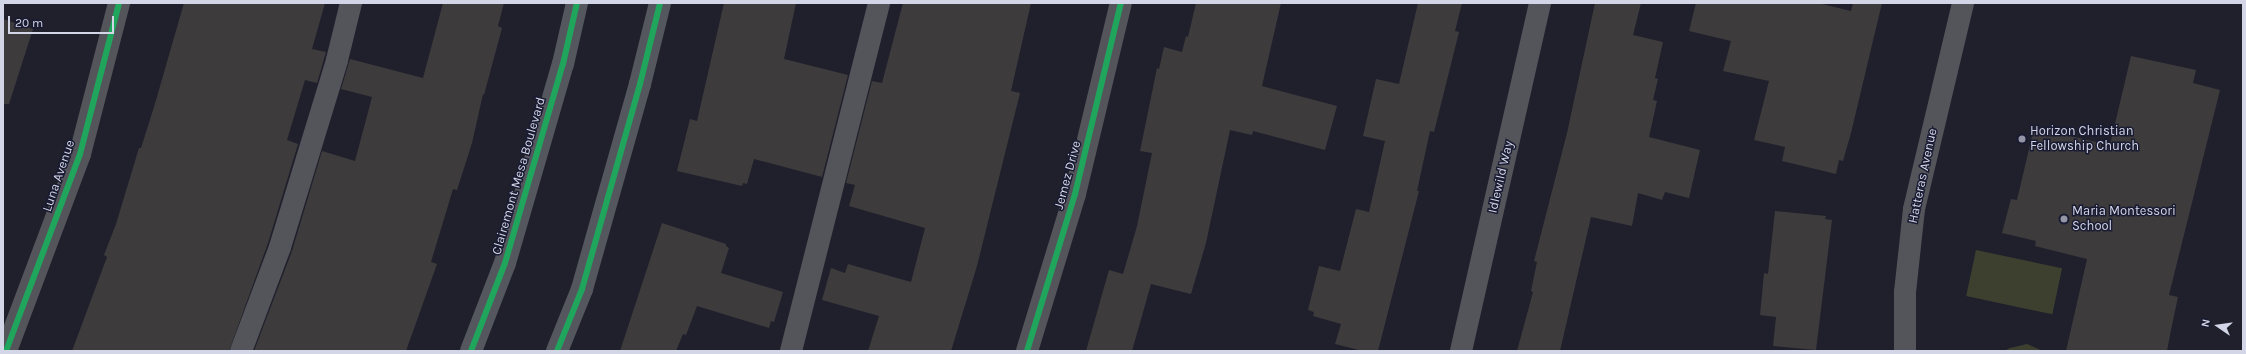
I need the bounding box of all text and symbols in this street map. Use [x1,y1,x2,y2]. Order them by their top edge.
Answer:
scale bar [10,8,116,34]
text: 20 m [15,16,43,30]
street label: Clairemont Mesa Boulevard [489,95,549,257]
place label: Horizon Christian Fellowship Church [2030,124,2139,155]
street label: Hatteras Avenue [1905,127,1941,225]
marker: Horizon Christian Fellowship Church [2017,134,2027,144]
street label: Luna Avenue [39,138,79,214]
street label: Jemez Drive [1051,139,1085,211]
street label: Idlewild Way [1485,139,1517,215]
place label: Maria Montessori School [2072,204,2176,235]
marker: Maria Montessori School [2059,214,2069,224]
north arrow [2198,306,2238,346]
text: N [2199,318,2213,329]

